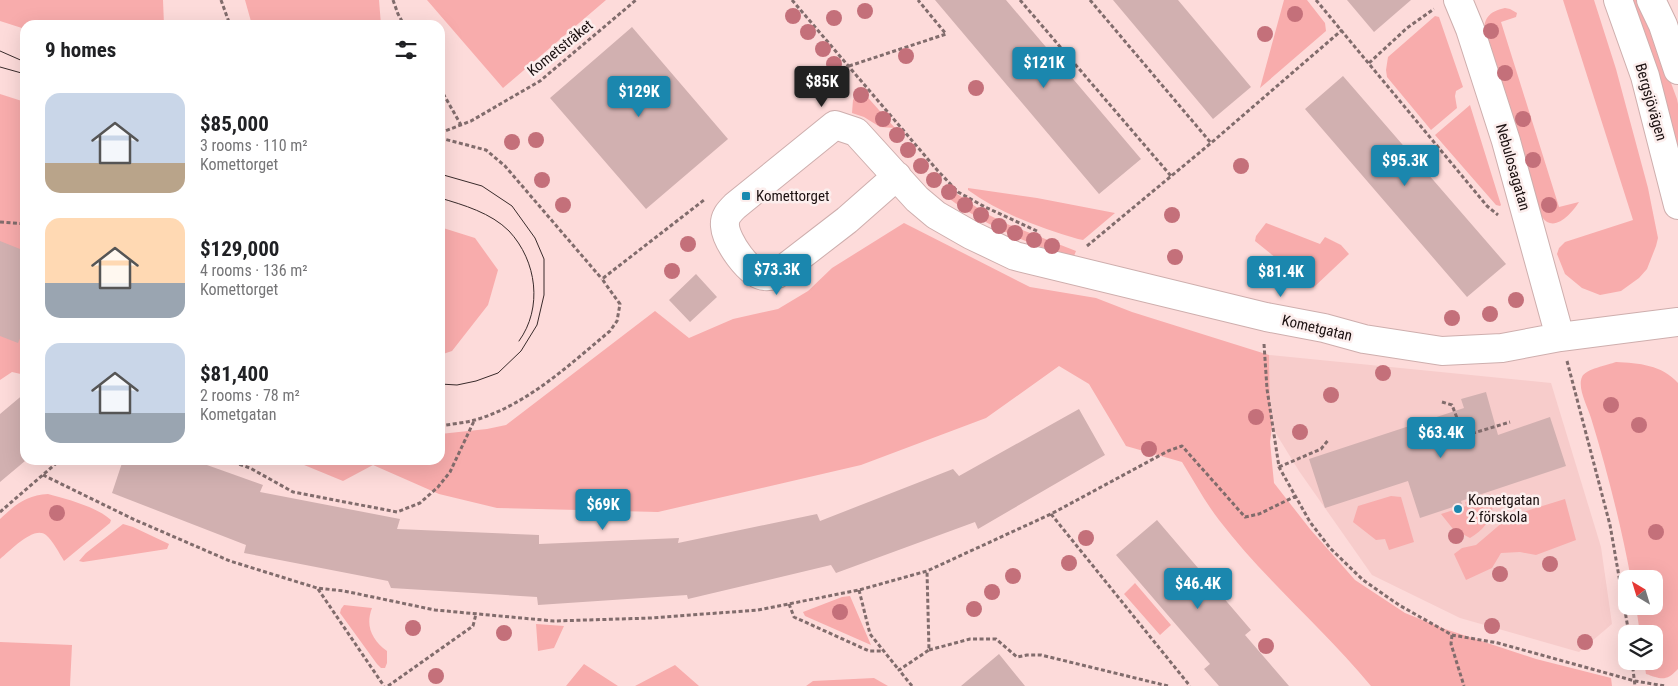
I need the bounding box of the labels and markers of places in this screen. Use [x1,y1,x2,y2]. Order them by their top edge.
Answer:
pin: $121K [1009,46,1079,89]
pin: $85K [792,66,852,108]
pin: $129K [604,76,674,118]
pin: $95.3K [1364,144,1446,187]
place label: Komettorget [756,187,829,205]
marker: Komettorget [740,190,752,202]
pin: $73.3K [736,254,818,296]
pin: $81.4K [1240,256,1322,298]
pin: $63.4K [1400,416,1482,459]
pin: $69K [573,488,633,531]
place label: Kometgatan 2 förskola [1468,491,1540,526]
marker: Kometgatan 2 förskola [1452,503,1464,515]
pin: $46.4K [1157,568,1239,610]

